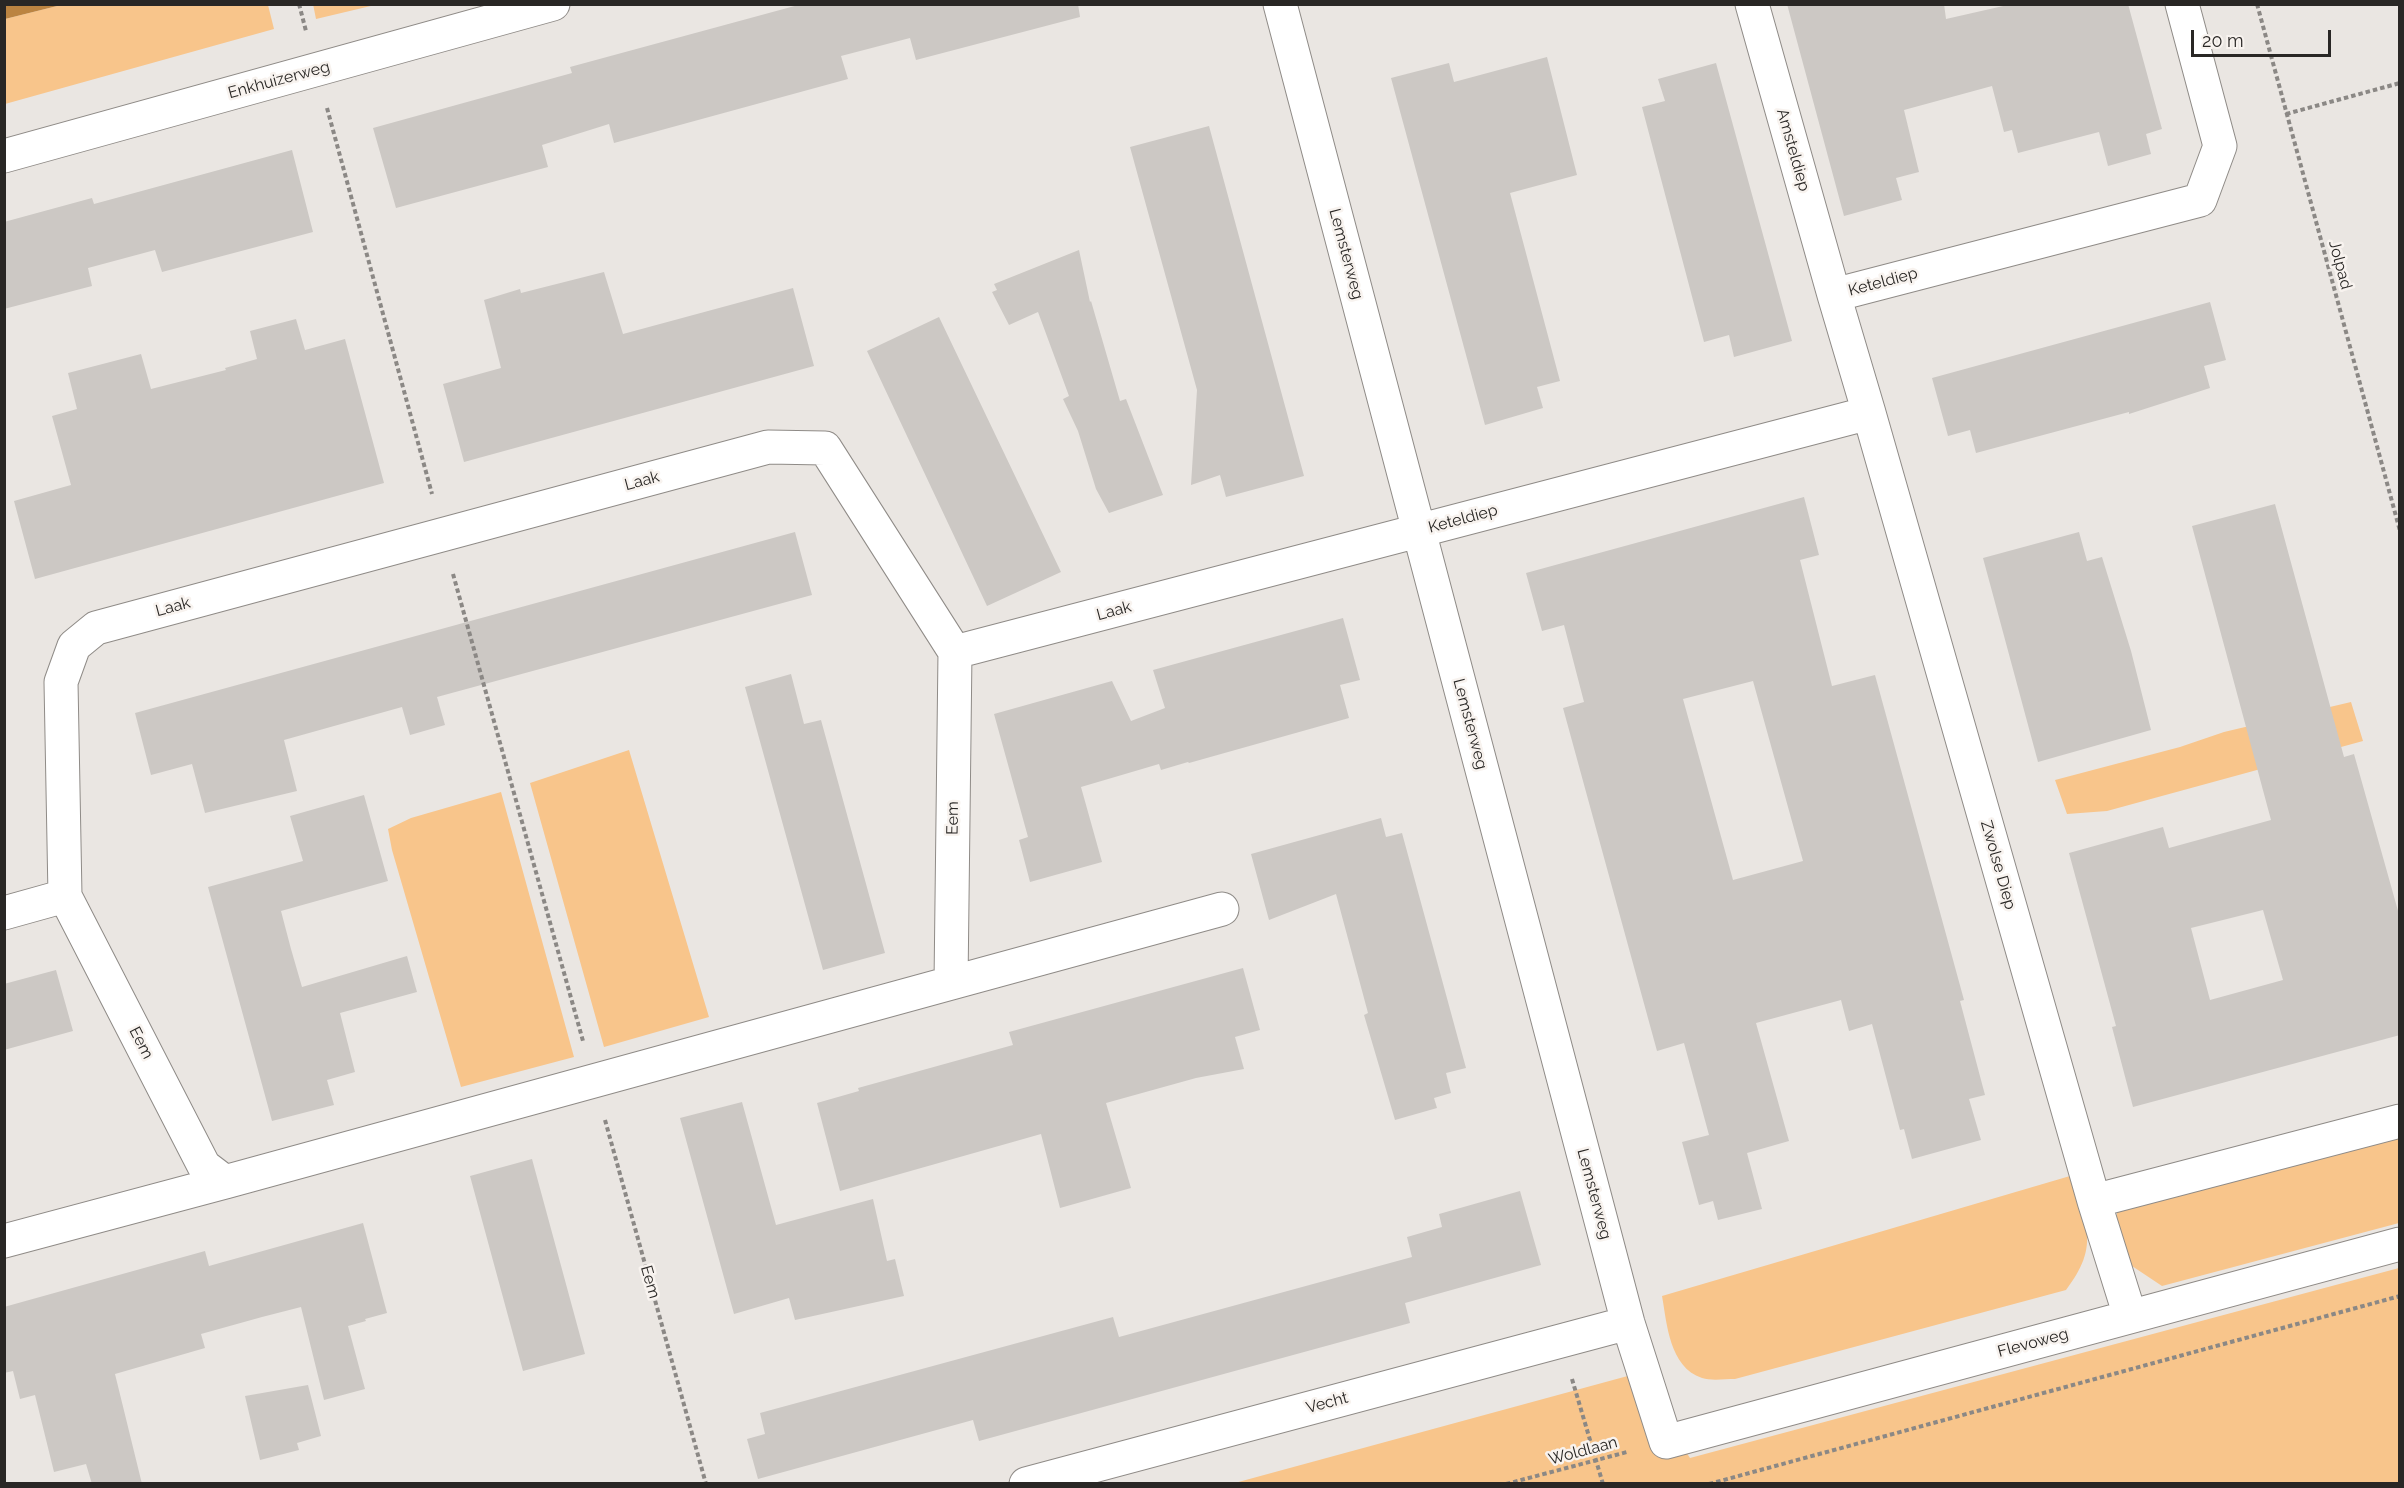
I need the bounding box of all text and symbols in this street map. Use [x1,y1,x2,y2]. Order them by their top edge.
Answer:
scale bar [2194,18,2334,56]
text: 20 m [2202,30,2244,51]
street label: Enkhuizerweg [226,57,332,103]
street label: Amsteldiep [1772,107,1814,193]
street label: Lemsterweg [1325,207,1367,301]
street label: Jolpad [2324,238,2356,292]
street label: Keteldiep [1846,264,1920,300]
street label: Laak [622,467,662,495]
street label: Keteldiep [1426,501,1500,537]
street label: Laak [153,593,193,621]
street label: Laak [1094,597,1134,625]
street label: Lemsterweg [1449,677,1491,771]
street label: Eem [943,801,963,835]
street label: Zwolse Diep [1976,818,2020,912]
street label: Eem [125,1024,157,1062]
street label: Lemsterweg [1573,1147,1615,1241]
street label: Eem [636,1263,664,1301]
street label: Flevoweg [1996,1324,2070,1362]
street label: Vecht [1304,1388,1350,1418]
street label: Woldlaan [1546,1433,1620,1469]

